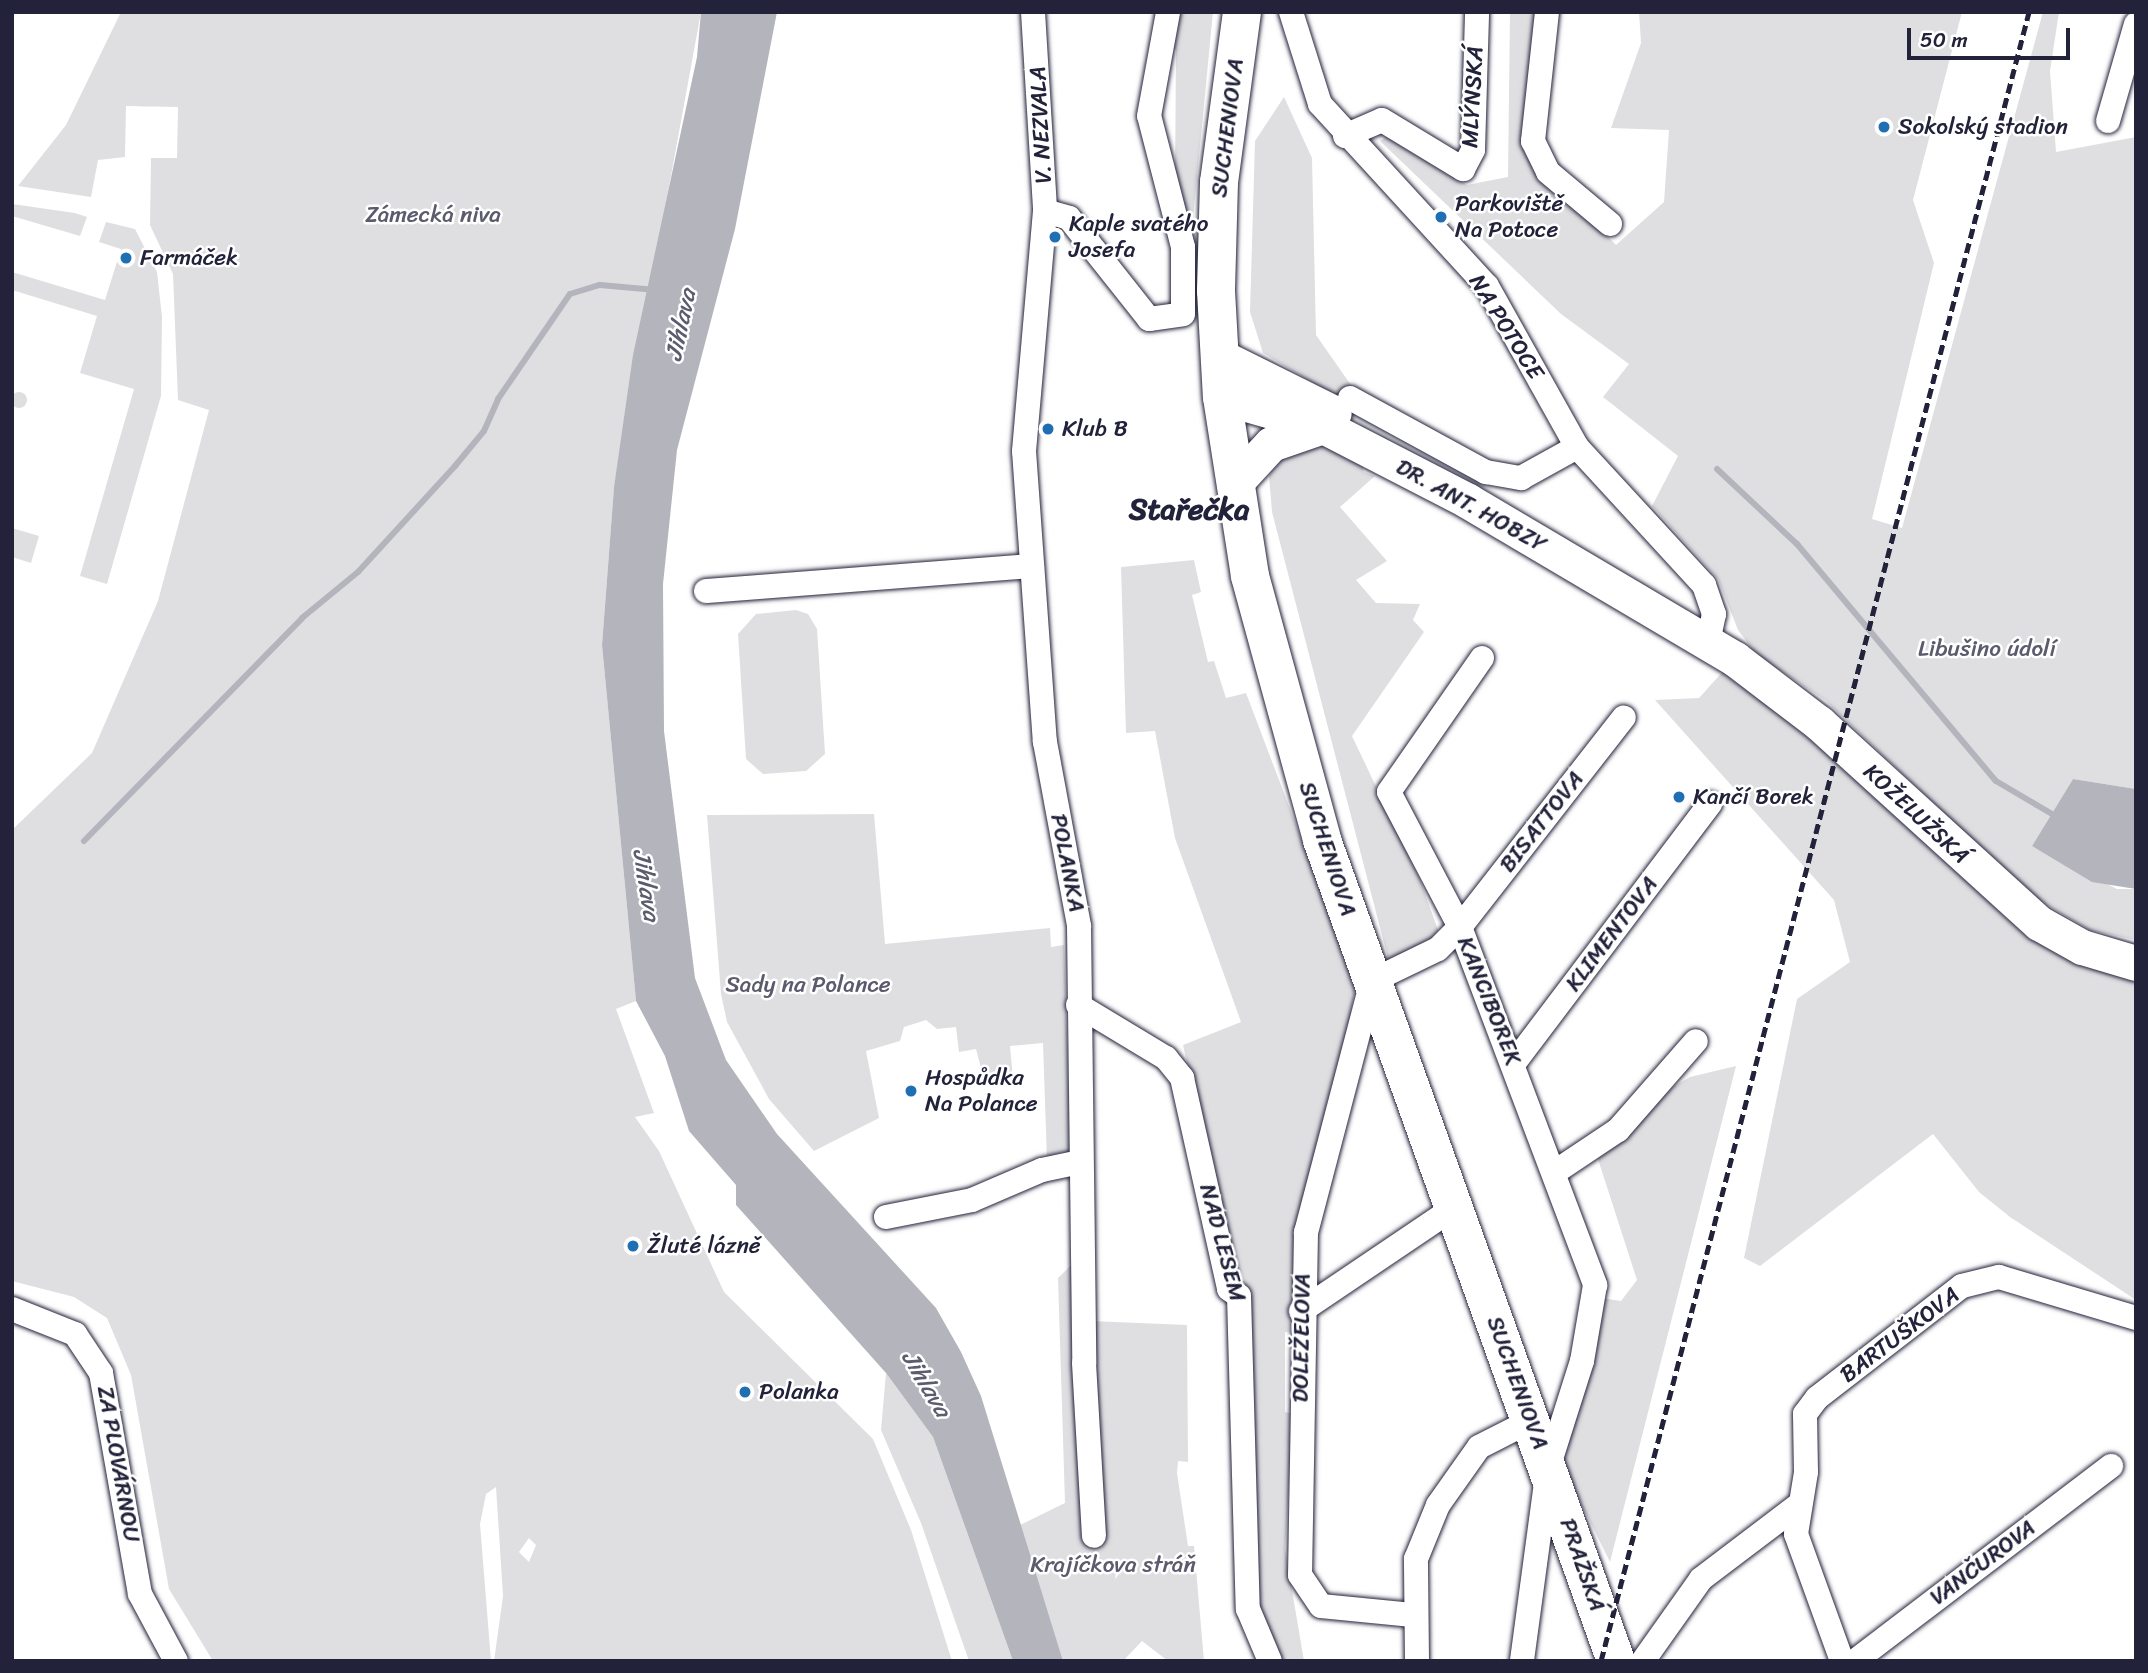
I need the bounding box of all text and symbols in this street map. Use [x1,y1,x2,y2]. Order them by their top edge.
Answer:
scale bar [1910,14,2073,58]
text: 50 m [1920,21,1968,59]
street label: MLÝNSKÁ [1457,45,1489,149]
street label: SUCHENIOVA [1206,57,1250,199]
street label: V. NEZVALA [1024,64,1058,186]
place label: Sokolský stadion [1898,113,2069,141]
marker: Sokolský stadion [1876,119,1892,135]
place label: Parkoviště Na Potoce [1455,190,1563,244]
park label: Zámecká niva [365,201,501,229]
marker: Parkoviště Na Potoce [1433,209,1449,225]
place label: Kaple svatého Josefa [1069,210,1209,264]
marker: Kaple svatého Josefa [1047,229,1063,245]
place label: Farmáček [140,244,238,272]
marker: Farmáček [118,250,134,266]
street label: NA POTOCE [1463,269,1549,385]
water label: Jihlava [659,287,703,363]
place label: Klub B [1062,415,1128,443]
marker: Klub B [1040,421,1056,437]
street label: DR. ANT. HOBZY [1392,454,1550,558]
district label: Stařečka [1129,491,1249,527]
park label: Libušino údolí [1918,635,2056,663]
street label: KOŽELUŽSKÁ [1858,758,1974,870]
street label: BISATTOVA [1494,766,1590,878]
street label: SUCHENIOVA [1292,778,1362,920]
place label: Kančí Borek [1693,783,1814,811]
marker: Kančí Borek [1671,789,1687,805]
street label: POLANKA [1044,812,1090,914]
water label: Jihlava [626,847,666,923]
street label: KLIMENTOVA [1560,871,1664,997]
street label: KANCIBOREK [1451,933,1527,1069]
park label: Sady na Polance [726,971,890,999]
place label: Hospůdka Na Polance [925,1064,1037,1118]
marker: Hospůdka Na Polance [903,1083,919,1099]
street label: NAD LESEM [1193,1181,1251,1305]
place label: Žluté lázně [647,1232,761,1260]
marker: Žluté lázně [625,1238,641,1254]
street label: DOLEŽELOVA [1287,1273,1317,1403]
street label: BARTUŠKOVA [1835,1281,1965,1389]
street label: SUCHENIOVA [1480,1313,1554,1453]
water label: Jihlava [895,1345,957,1423]
place label: Polanka [759,1378,839,1406]
street label: ZA PLOVÁRNOU [90,1382,146,1546]
marker: Polanka [737,1384,753,1400]
street label: VANČUROVA [1925,1514,2041,1612]
street label: PRAŽSKÁ [1553,1515,1611,1615]
park label: Krajíčkova stráň [1030,1551,1196,1579]

